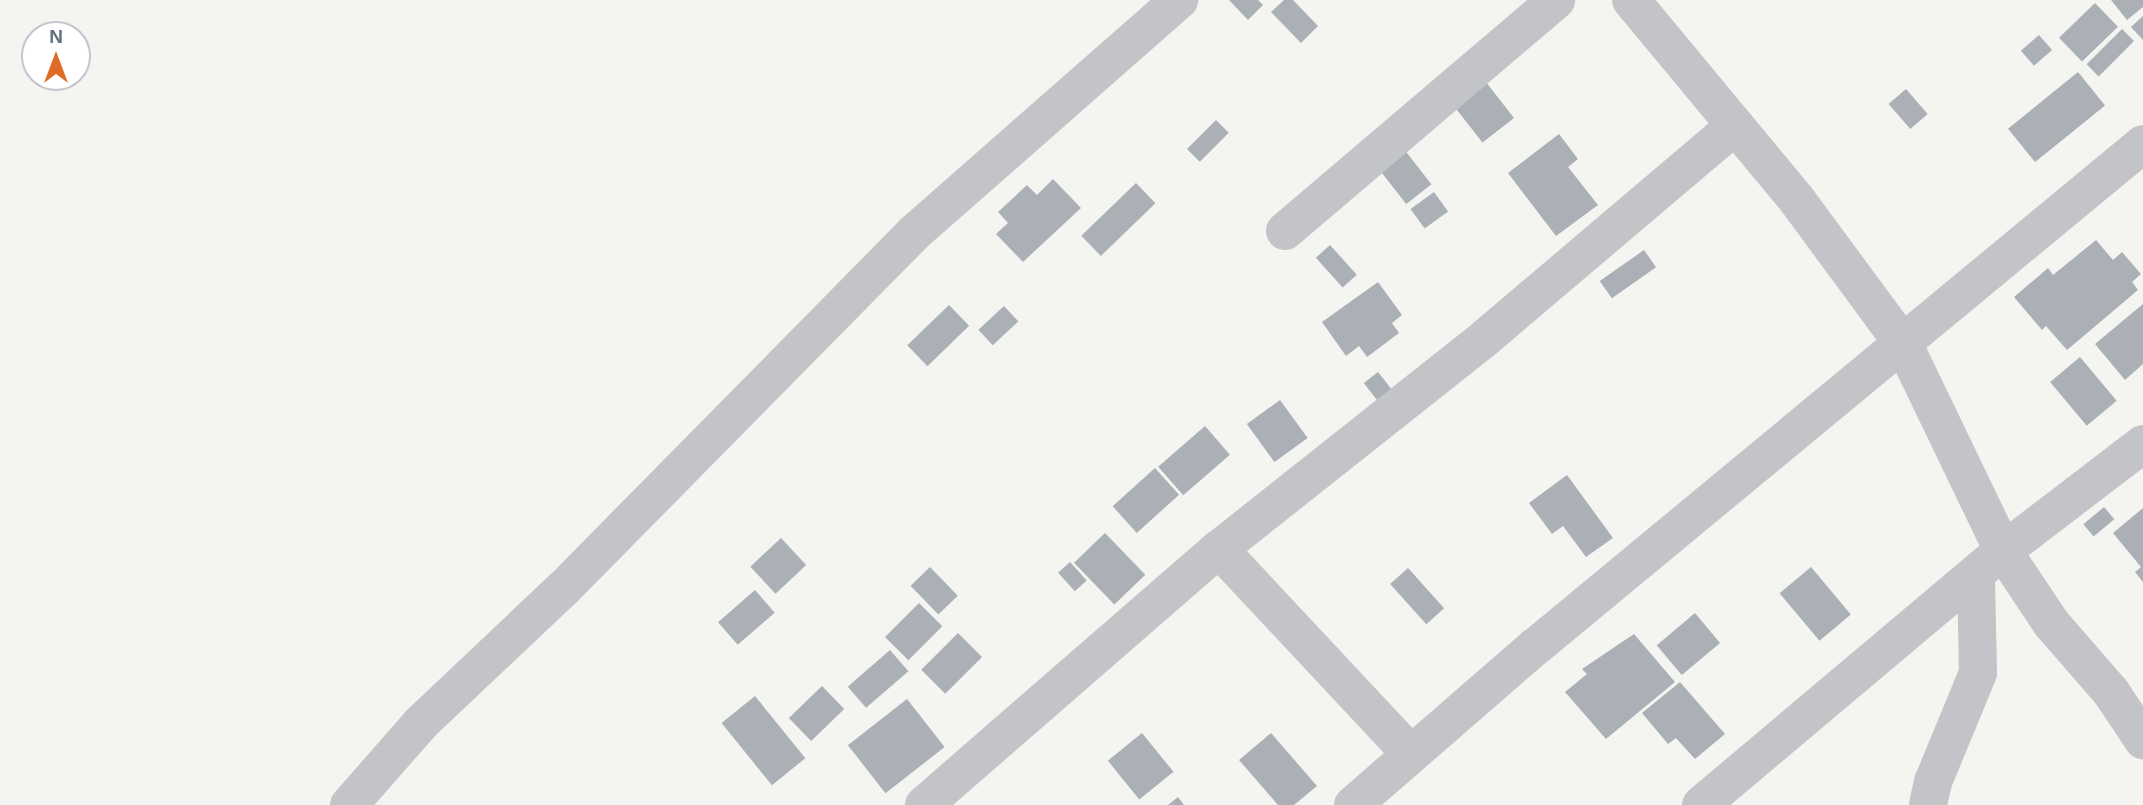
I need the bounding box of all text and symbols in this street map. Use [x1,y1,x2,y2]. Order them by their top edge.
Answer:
north arrow [21,21,91,91]
text: N [49,26,63,47]

